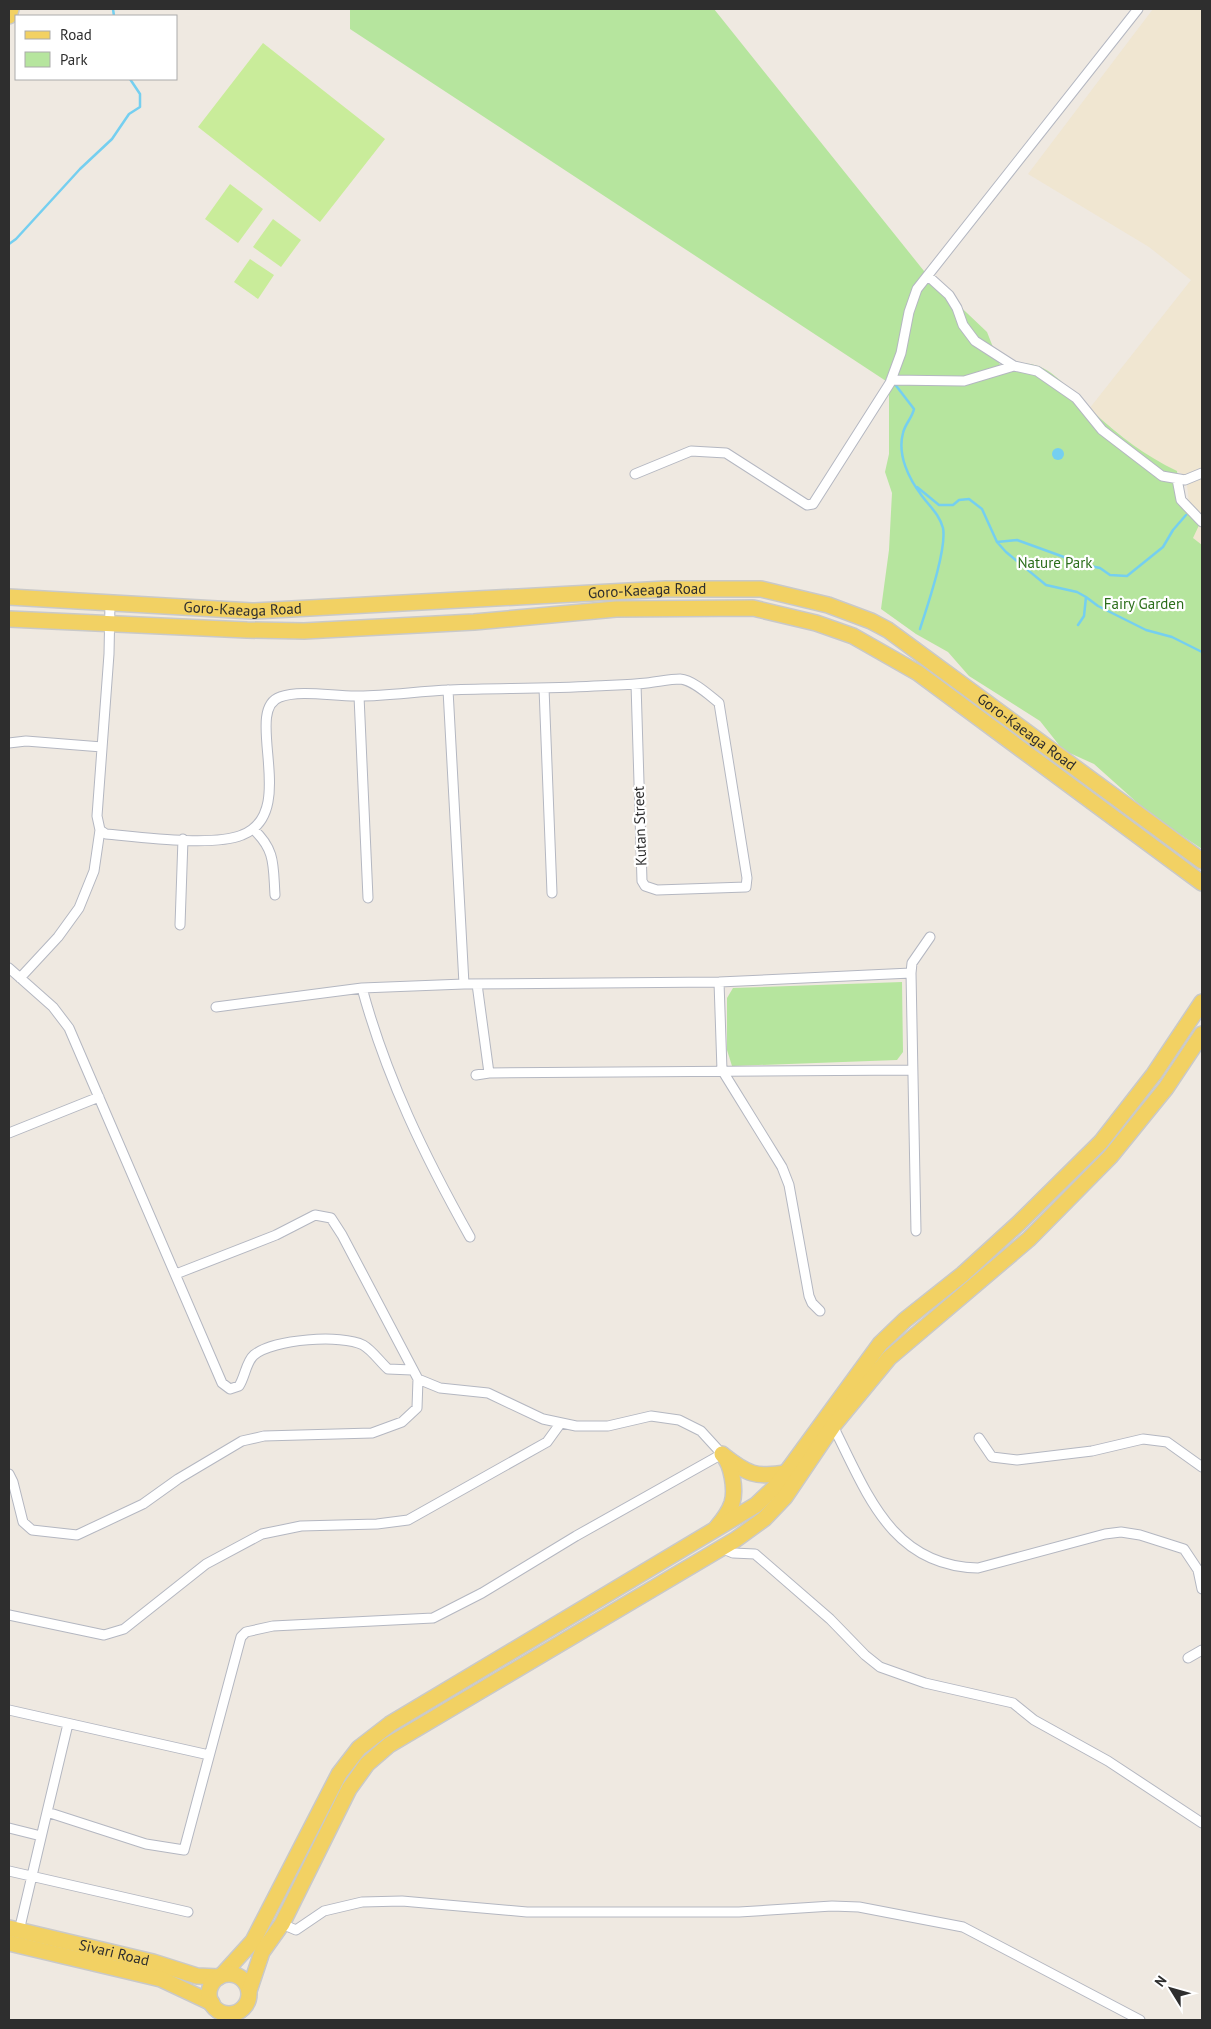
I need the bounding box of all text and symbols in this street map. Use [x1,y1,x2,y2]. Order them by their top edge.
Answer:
legend [15,15,178,80]
text: Road [60,25,92,44]
text: Park [60,50,88,69]
park label: Nature Park [1017,553,1093,572]
street label: Goro-Kaeaga Road [587,579,706,602]
park label: Fairy Garden [1104,594,1184,613]
street label: Goro-Kaeaga Road [183,597,302,620]
street label: Goro-Kaeaga Road [974,689,1080,774]
street label: Kutan Street [629,786,650,866]
street label: Sivari Road [77,1935,151,1970]
north arrow [1146,1964,1196,2014]
text: N [1151,1972,1171,1990]

